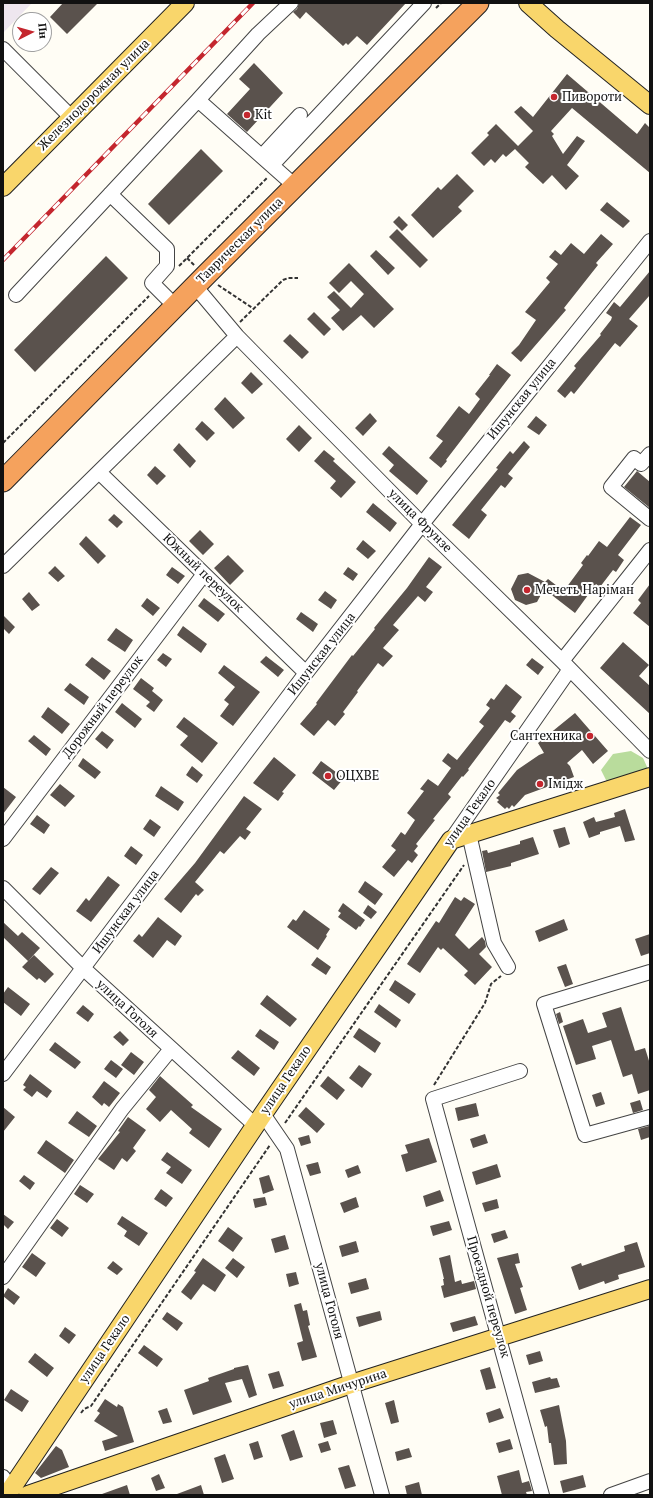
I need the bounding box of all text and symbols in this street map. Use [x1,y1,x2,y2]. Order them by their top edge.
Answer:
north arrow [12,12,52,52]
text: Пн [35,22,51,39]
street label: Железнодорожная улица [35,36,153,154]
place label: Пивороти [562,89,622,105]
marker: Пивороти [549,92,559,102]
place label: Kit [255,107,272,123]
marker: Kit [242,110,252,120]
street label: Таврическая улица [194,195,286,287]
street label: Ишунская улица [484,355,560,443]
street label: улица Фрунзе [385,486,455,556]
street label: Южный переулок [159,531,247,615]
place label: Мечеть Наріман [535,582,634,598]
marker: Мечеть Наріман [522,585,532,595]
street label: Ишунская улица [285,610,359,698]
street label: Дорожный переулок [59,653,147,761]
place label: Сантехника [510,728,582,744]
marker: Сантехника [585,731,595,741]
place label: ОЦХВЕ [336,768,379,784]
marker: ОЦХВЕ [323,771,333,781]
street label: улица Гекало [441,776,499,850]
place label: Імідж [548,776,583,792]
marker: Імідж [535,779,545,789]
street label: Ишунская улица [90,867,162,957]
street label: улица Гоголя [93,977,161,1041]
street label: улица Гекало [257,1043,315,1117]
street label: Проездной переулок [463,1234,513,1360]
street label: улица Гоголя [311,1261,347,1341]
street label: улица Гекало [76,1312,134,1386]
street label: улица Мичурина [287,1366,389,1412]

